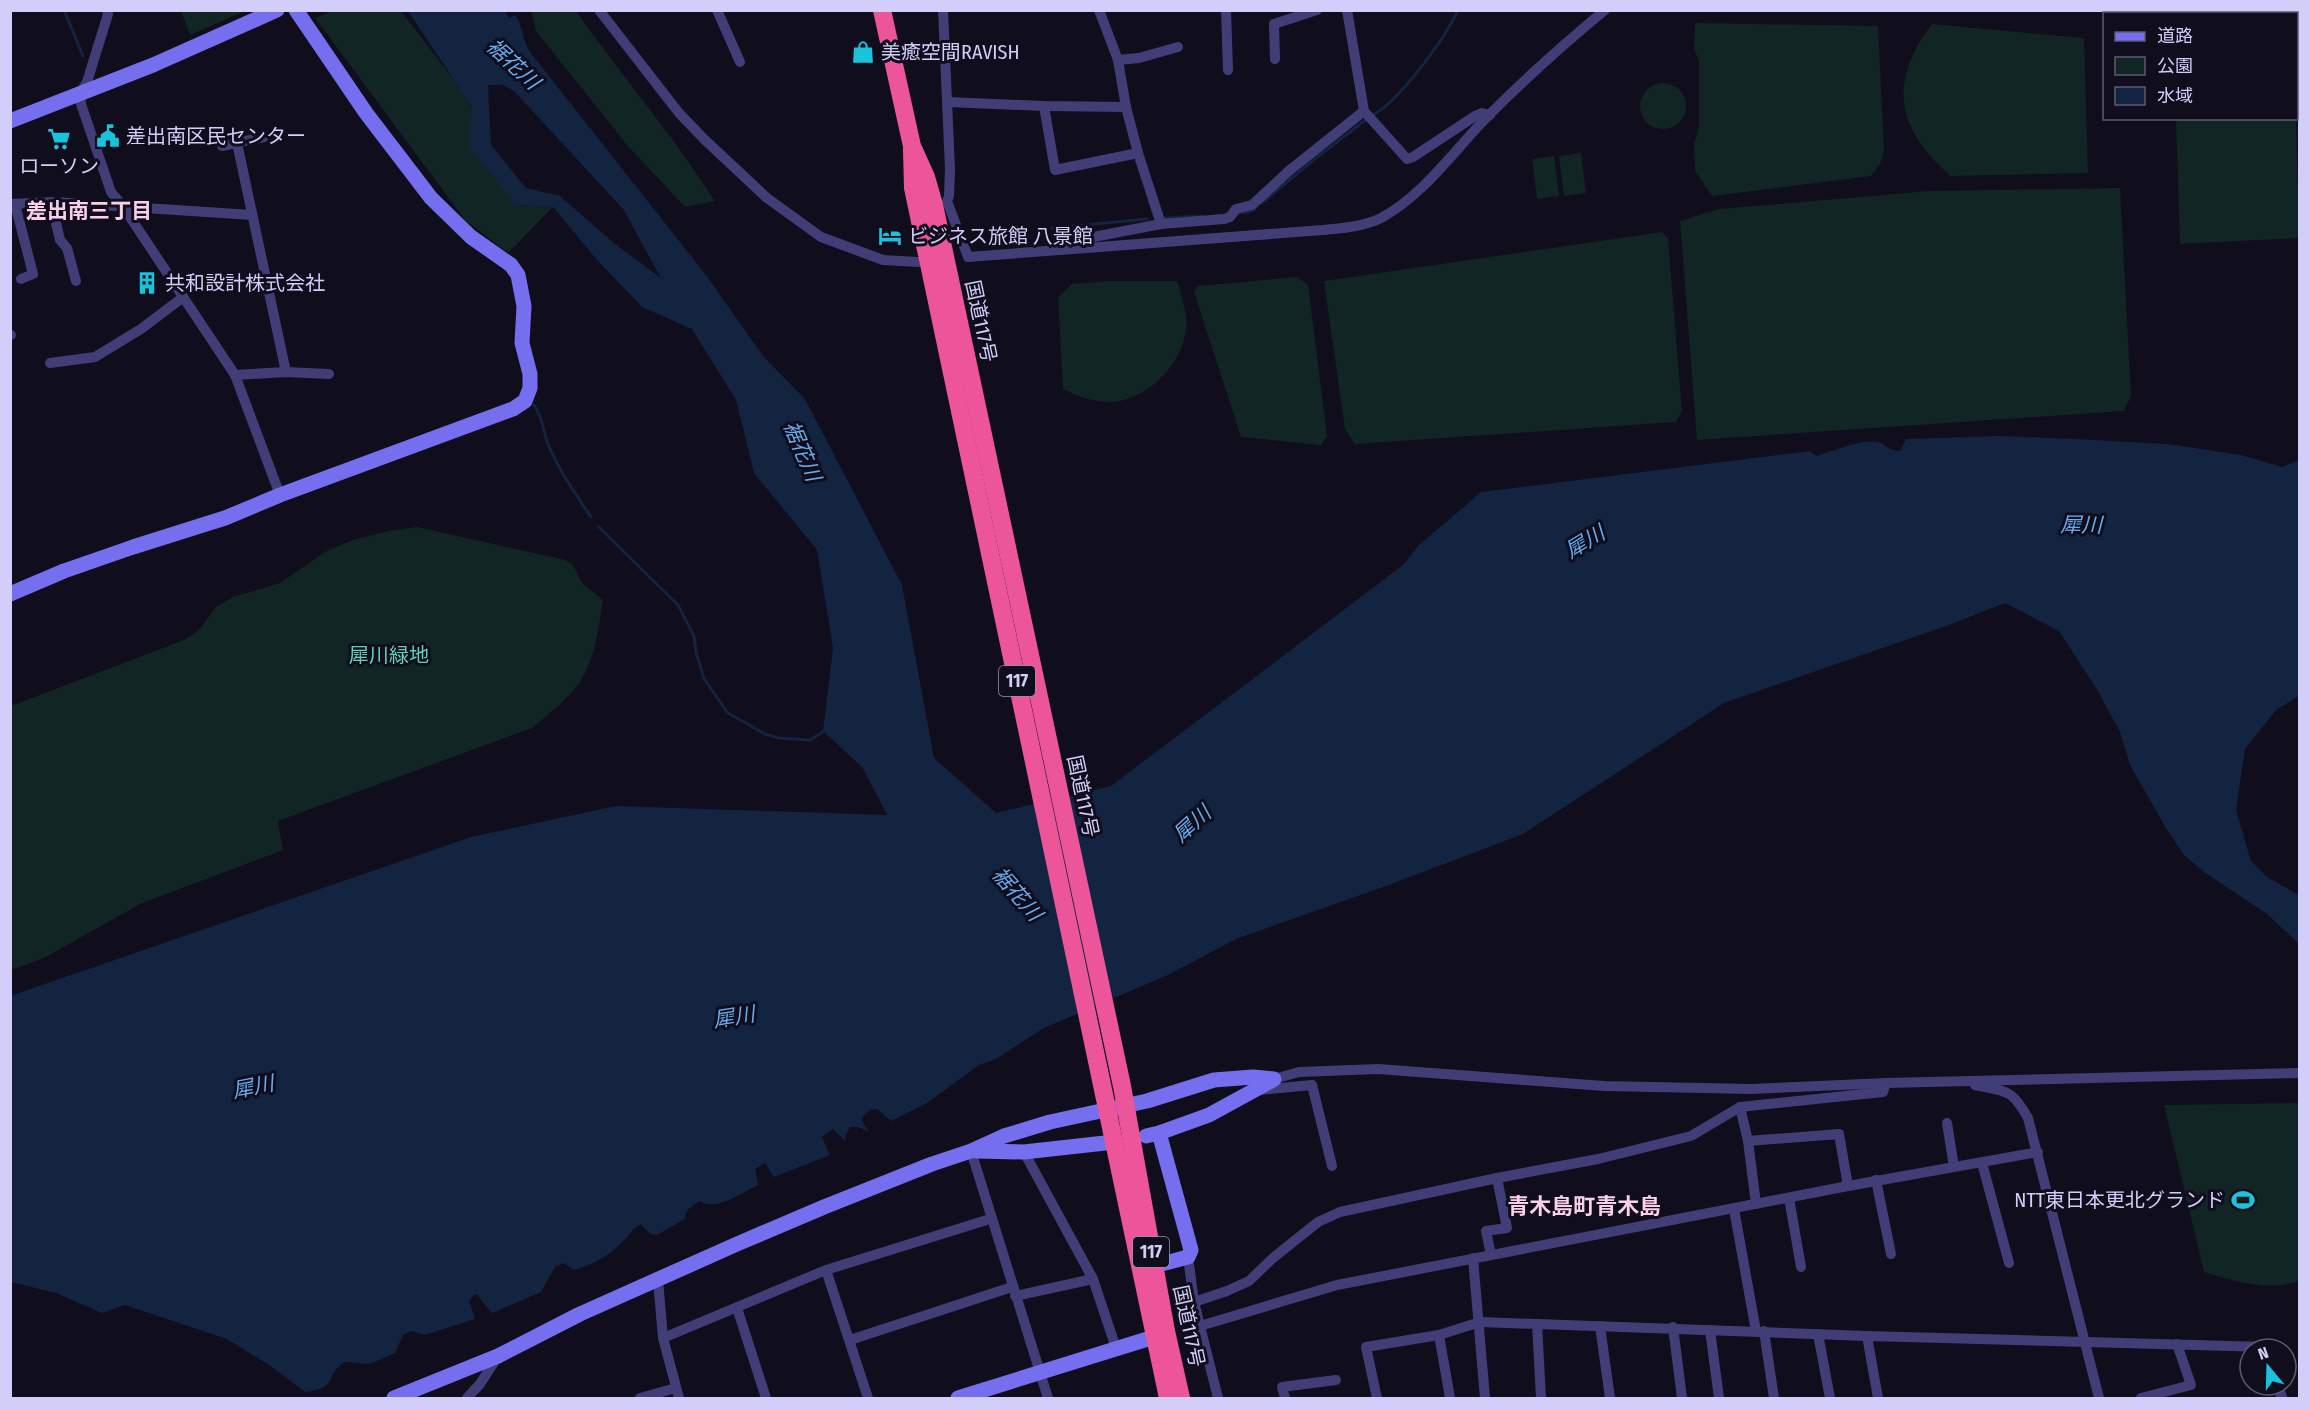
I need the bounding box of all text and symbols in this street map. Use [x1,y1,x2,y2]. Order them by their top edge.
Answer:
legend [2103,12,2298,120]
text: 道路 [2157,25,2193,47]
water label: 裾花川 [481,33,546,96]
shop icon: 美癒空間RAVISH [850,39,876,65]
place label: 美癒空間RAVISH [881,40,1020,64]
text: 公園 [2157,55,2193,77]
text: 水域 [2157,85,2193,107]
public building icon: 差出南区民センター [95,123,121,149]
place label: 差出南区民センター [126,124,306,148]
supermarket icon: ローソン [46,126,72,152]
place label: ローソン [19,154,99,178]
district label: 差出南三丁目 [26,198,152,224]
hotel icon: ビジネス旅館 八景館 [877,223,903,249]
place label: ビジネス旅館 八景館 [908,224,1093,248]
building icon: 共和設計株式会社 [134,270,160,296]
place label: 共和設計株式会社 [165,271,325,295]
street label: 国道117号 [961,278,1001,364]
water label: 裾花川 [778,417,827,487]
water label: 犀川 [2060,512,2104,538]
water label: 犀川 [1560,519,1611,564]
park label: 犀川緑地 [349,643,429,667]
road number: 117 [999,666,1035,696]
street label: 国道117号 [1063,753,1103,839]
water label: 犀川 [1168,799,1218,848]
water label: 裾花川 [987,862,1049,928]
water label: 犀川 [711,1001,759,1033]
water label: 犀川 [230,1070,278,1104]
sports icon: NTT東日本更北グランド [2230,1187,2256,1213]
place label: NTT東日本更北グランド [2014,1188,2225,1212]
district label: 青木島町青木島 [1507,1193,1661,1220]
road number: 117 [1133,1237,1169,1267]
street label: 国道117号 [1169,1283,1209,1369]
north arrow [2238,1337,2298,1397]
text: N [2256,1343,2271,1364]

